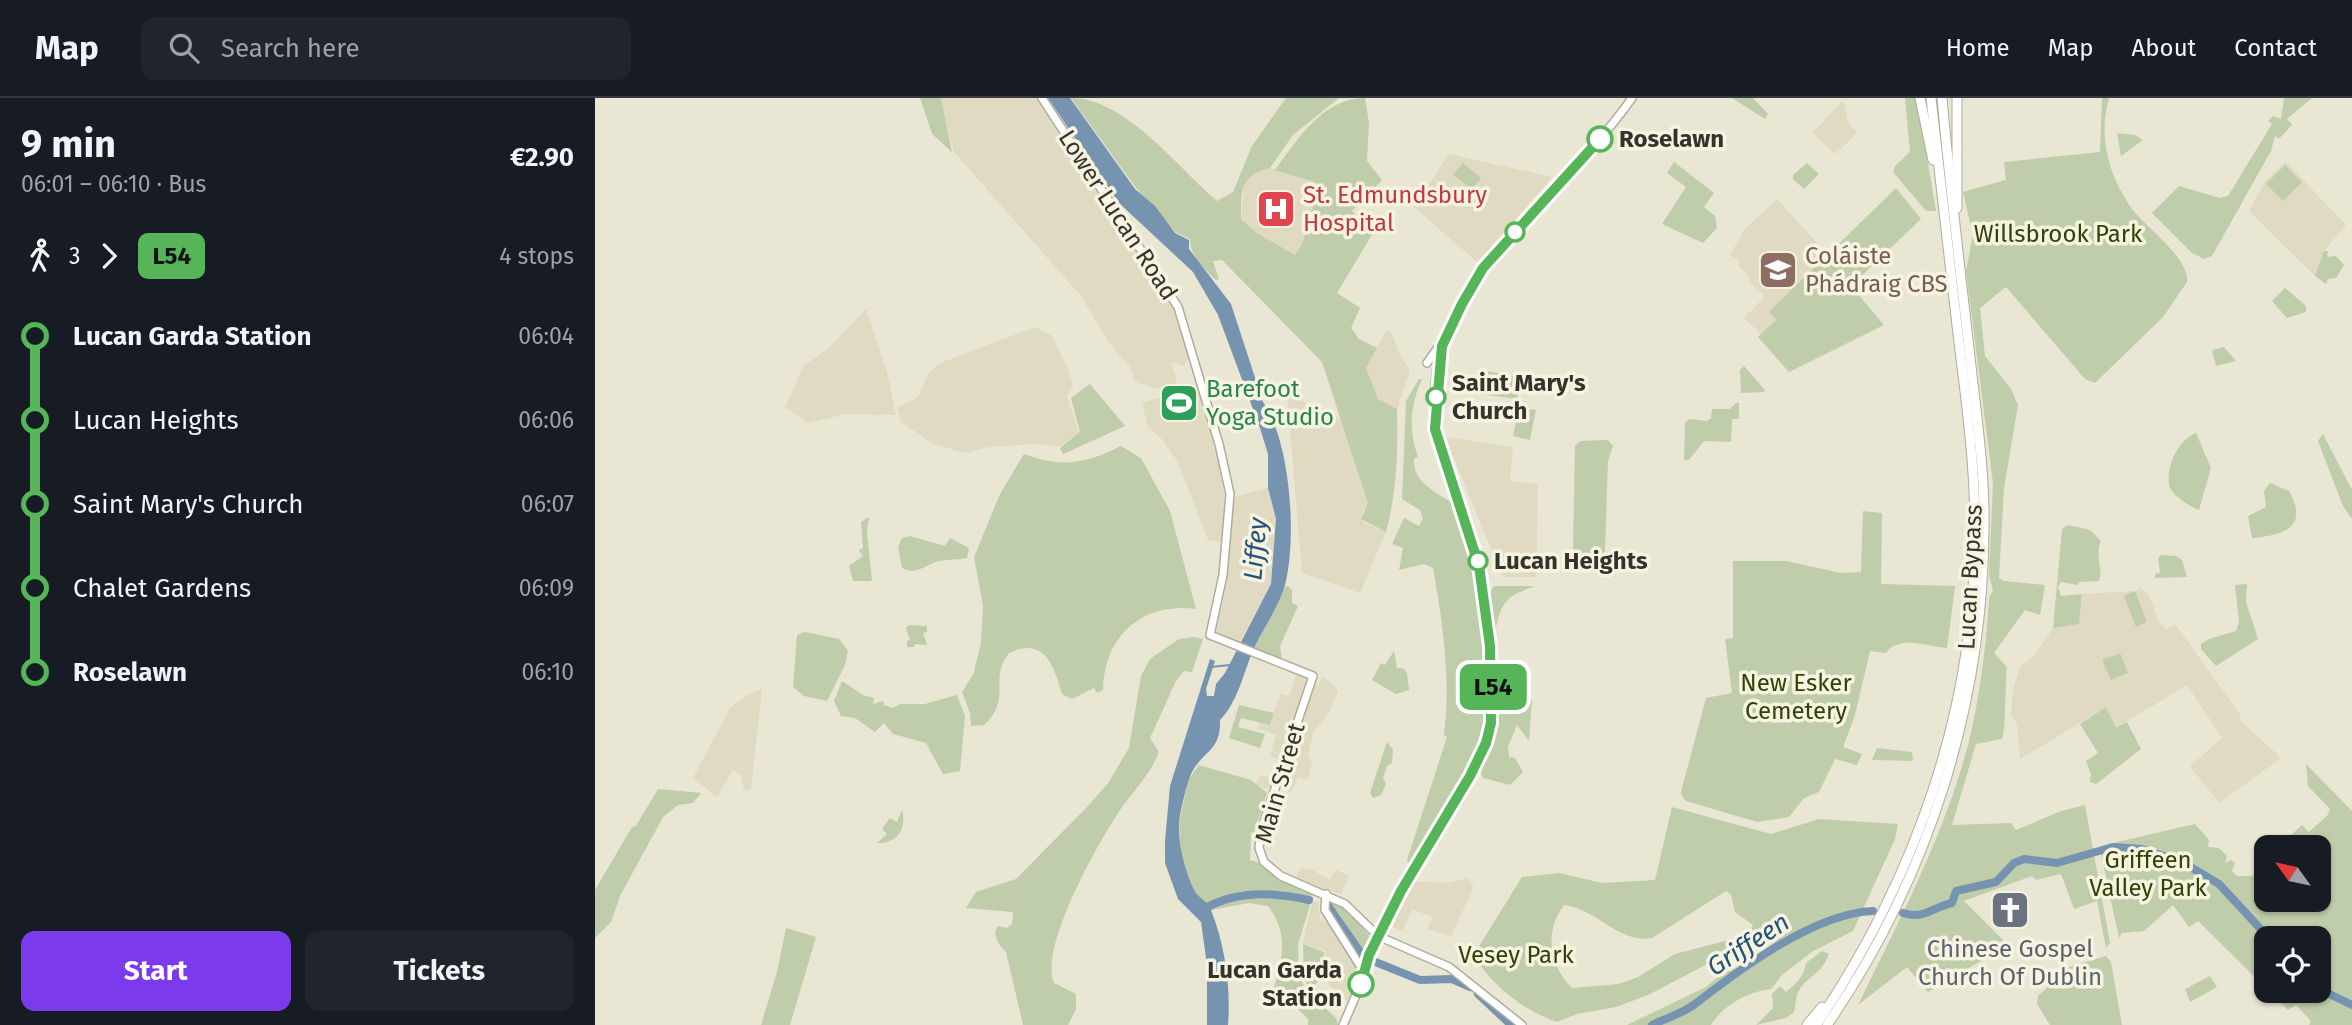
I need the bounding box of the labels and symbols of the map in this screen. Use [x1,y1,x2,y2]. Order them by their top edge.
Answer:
street label: Lower Lucan Road [1053,125,1183,305]
place label: Roselawn [1619,125,1724,153]
marker: Roselawn [1587,126,1613,152]
place label: St. Edmundsbury Hospital [1303,181,1487,237]
hospital icon: St. Edmundsbury Hospital [1255,188,1297,230]
park label: Willsbrook Park [1974,220,2143,248]
unlabelled marker [1505,222,1525,242]
place label: Coláiste Phádraig CBS [1805,242,1948,298]
school or university icon: Coláiste Phádraig CBS [1757,249,1799,291]
place label: Saint Mary's Church [1452,369,1586,425]
place label: Barefoot Yoga Studio [1206,375,1334,431]
sports icon: Barefoot Yoga Studio [1158,382,1200,424]
marker: Saint Mary's Church [1426,387,1446,407]
street label: Lucan Bypass [1952,504,1988,650]
water label: Liffey [1237,515,1274,582]
place label: Lucan Heights [1494,547,1648,575]
marker: Lucan Heights [1468,551,1488,571]
line badge: L54 [1453,664,1533,710]
park label: New Esker Cemetery [1740,669,1852,725]
street label: Main Street [1249,719,1311,846]
north arrow [2254,835,2331,912]
park label: Griffeen Valley Park [2089,846,2207,902]
church icon: Chinese Gospel Church Of Dublin [1989,889,2031,931]
water label: Griffeen [1701,906,1795,982]
place label: Chinese Gospel Church Of Dublin [1918,935,2102,991]
park label: Vesey Park [1458,941,1574,969]
place label: Lucan Garda Station [1207,956,1342,1012]
marker: Lucan Garda Station [1348,971,1374,997]

